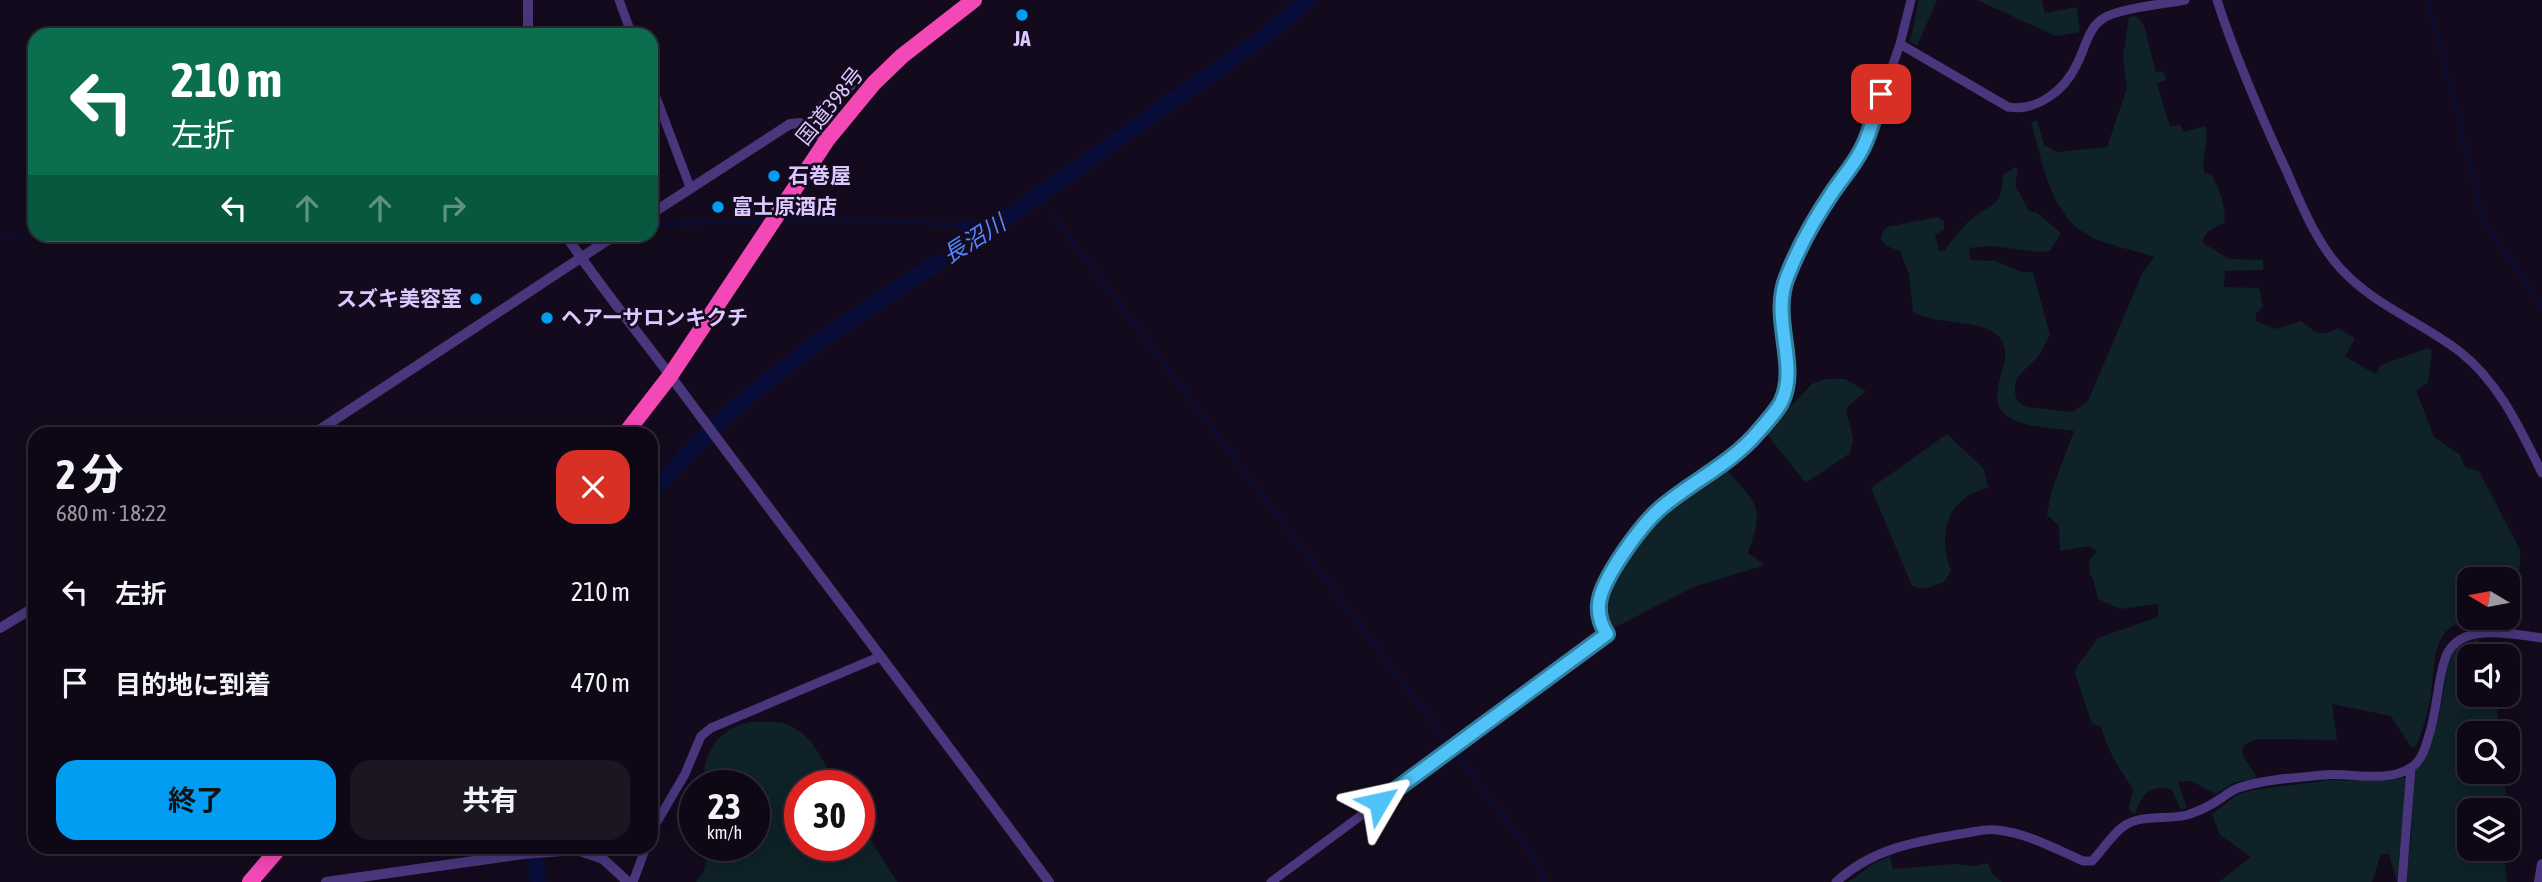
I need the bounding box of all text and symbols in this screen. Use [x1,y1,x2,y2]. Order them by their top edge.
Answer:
marker: JA [1014,7,1030,23]
place label: JA [1012,26,1031,50]
text: 210 m [171,51,282,107]
icon: left [56,56,147,147]
street label: 国道398号 [791,62,868,149]
pin [1851,64,1911,124]
icon: arrive [1862,75,1900,113]
text: 左折 [171,116,235,153]
place label: 石巻屋 [788,163,851,187]
marker: 石巻屋 [766,168,782,184]
icon: left [215,189,253,227]
icon: ahead [288,189,326,227]
icon: ahead [361,189,399,227]
icon: right [434,189,472,227]
place label: 富士原酒店 [732,194,837,218]
marker: 富士原酒店 [710,199,726,215]
water label: 長沼川 [938,208,1013,268]
place label: スズキ美容室 [336,286,462,310]
marker: スズキ美容室 [468,291,484,307]
place label: ヘアーサロンキクチ [561,305,748,329]
marker: ヘアーサロンキクチ [539,310,555,326]
text: 2 分 [56,450,124,498]
button: close [556,450,630,524]
text: 680 m · 18:22 [56,500,167,526]
north arrow [2457,567,2520,630]
map controls [2457,567,2520,861]
icon: left [56,573,94,611]
text: 210 m [571,577,630,607]
text: 左折 [115,579,167,609]
button: sound [2457,644,2520,707]
icon: arrive [56,664,94,702]
text: 470 m [571,668,630,698]
text: 目的地に到着 [115,670,271,700]
button: search [2457,721,2520,784]
button: 終了 [56,760,336,840]
button: 共有 [350,760,630,840]
position arrow [1342,765,1416,839]
speed limit sign: 30 [784,770,875,861]
text: 23 [708,786,741,826]
button: layers [2457,798,2520,861]
text: km/h [707,822,742,843]

